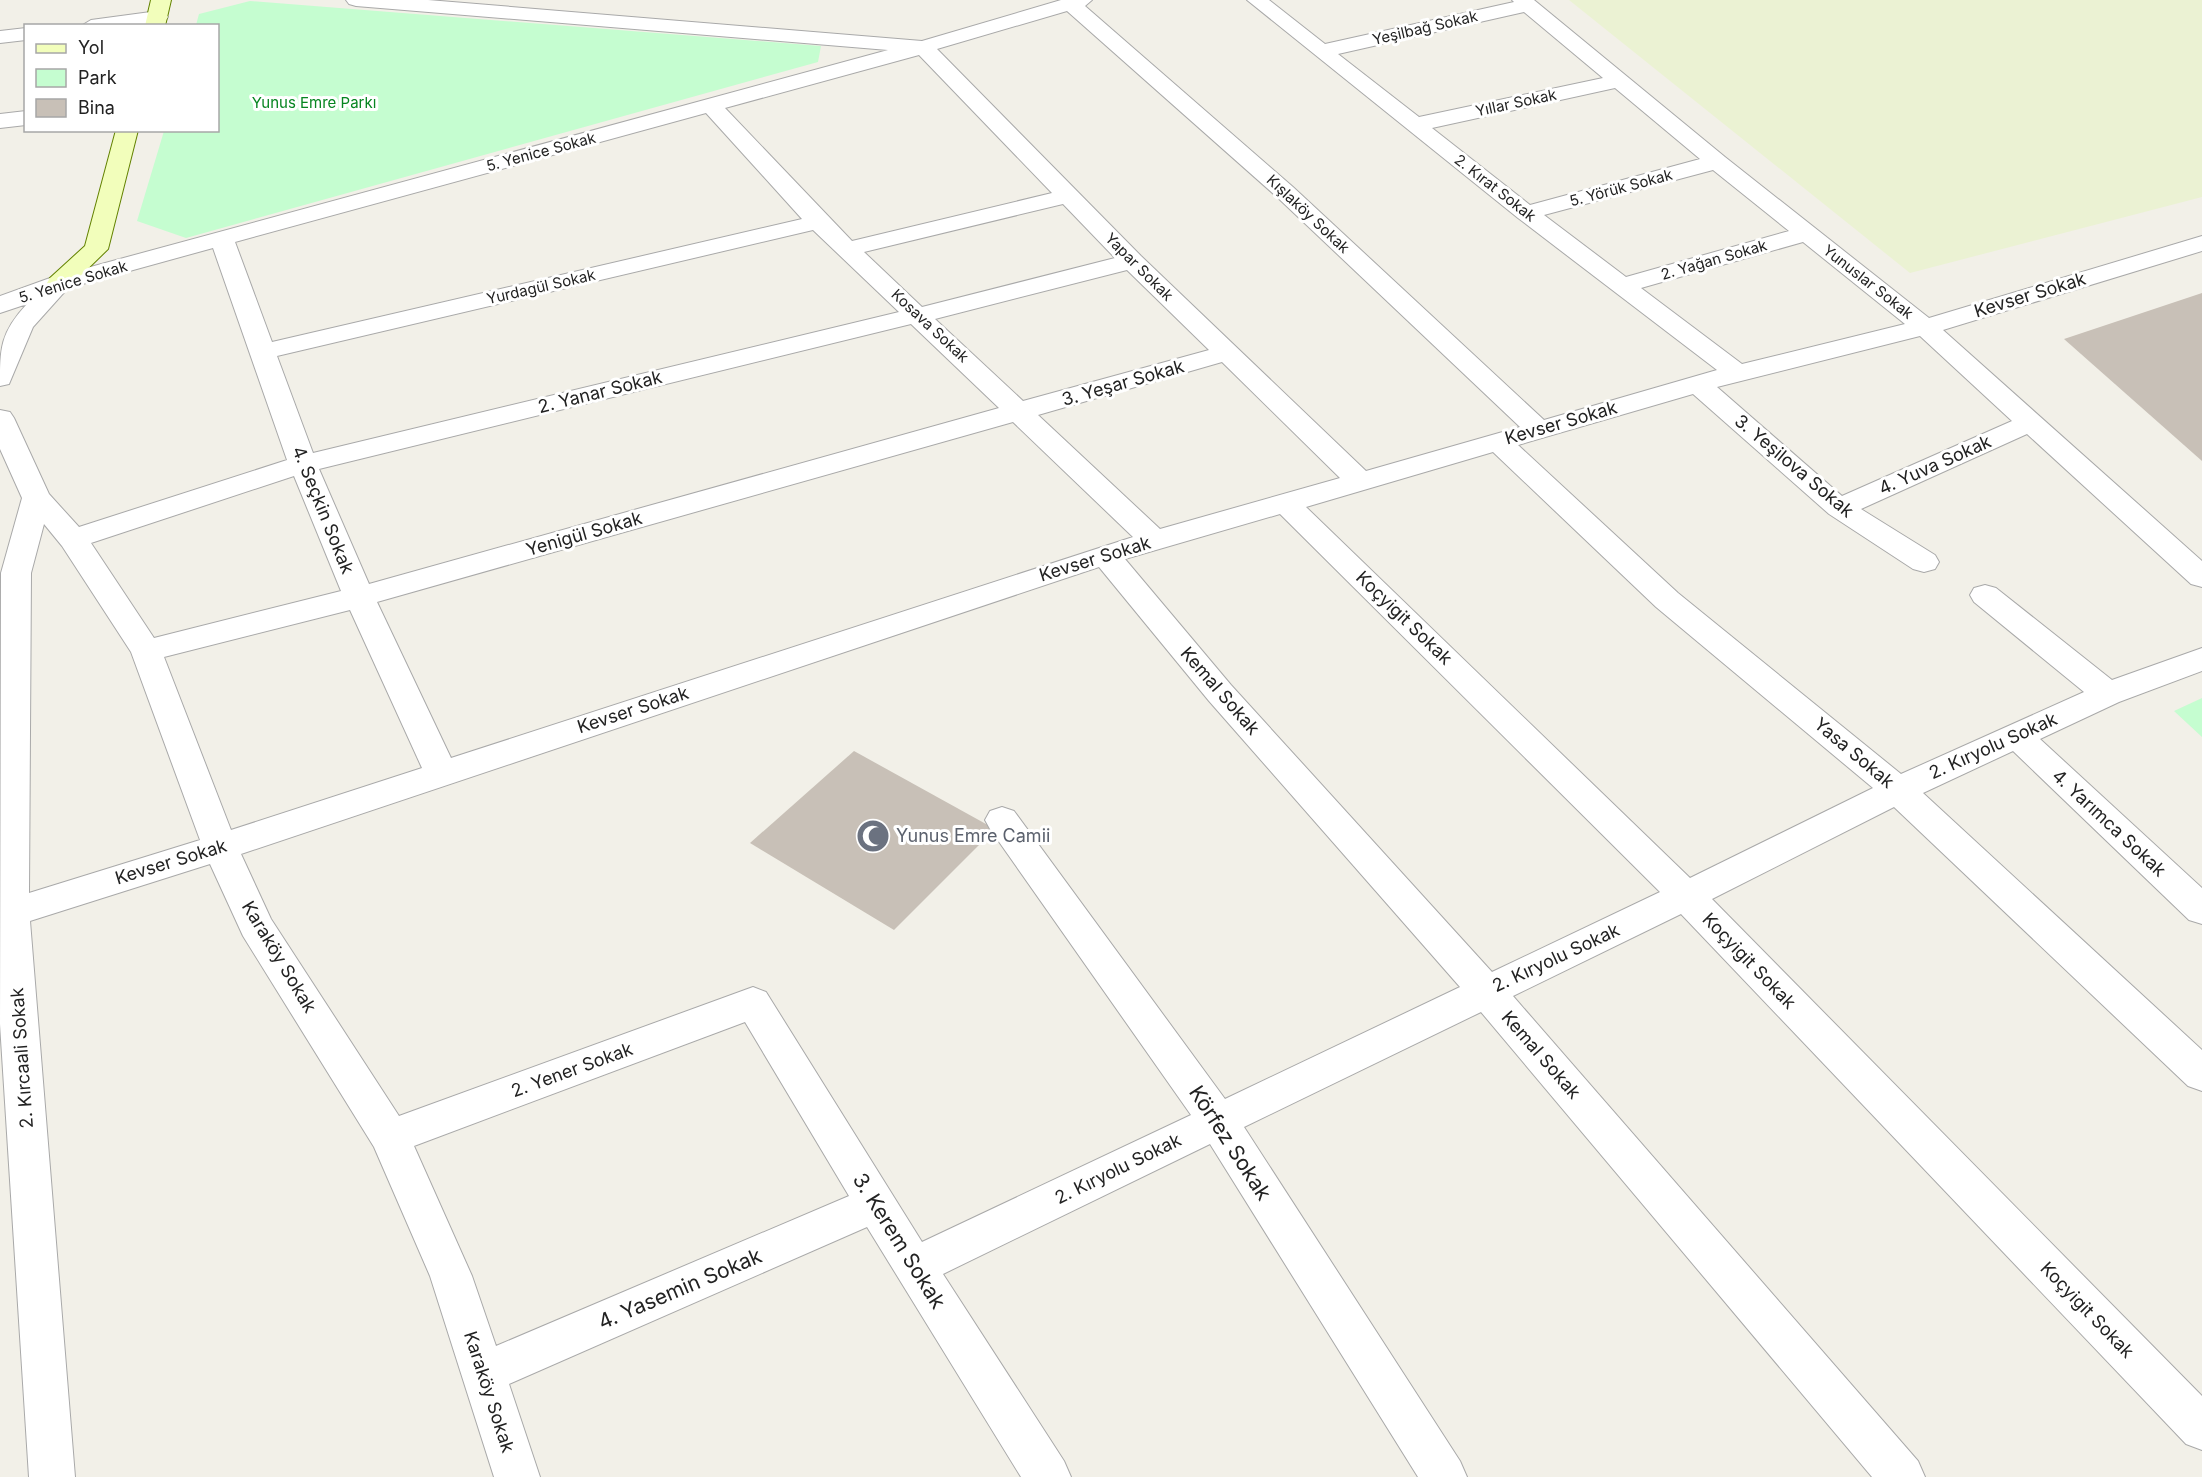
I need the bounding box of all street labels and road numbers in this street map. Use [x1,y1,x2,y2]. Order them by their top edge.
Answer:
street label: Yeşilbağ Sokak [1370,6,1480,49]
street label: Yıllar Sokak [1474,84,1559,120]
street label: 5. Yenice Sokak [484,128,598,175]
street label: 2. Kırat Sokak [1451,150,1541,226]
street label: 5. Yörük Sokak [1567,164,1675,210]
street label: Kışlaköy Sokak [1263,170,1354,257]
street label: Yapar Sokak [1101,229,1178,305]
street label: 2. Yağan Sokak [1659,235,1770,284]
street label: Yunuslar Sokak [1819,240,1918,323]
street label: 5. Yenice Sokak [16,256,130,307]
street label: Yurdagül Sokak [485,265,598,308]
street label: Kevser Sokak [1971,268,2088,321]
street label: Kosava Sokak [888,285,974,367]
street label: 3. Yeşar Sokak [1059,355,1186,410]
street label: 2. Yanar Sokak [536,366,664,417]
street label: Kevser Sokak [1502,396,1619,449]
street label: 3. Yeşilova Sokak [1731,410,1858,521]
street label: 4. Yuva Sokak [1875,430,1994,499]
street label: 4. Seçkin Sokak [288,443,359,577]
street label: Yenigül Sokak [523,507,644,560]
street label: Kevser Sokak [1036,532,1153,585]
street label: Koçyigit Sokak [1352,567,1457,669]
street label: Kemal Sokak [1177,643,1264,739]
street label: Kevser Sokak [575,682,691,737]
street label: 2. Kıryolu Sokak [1926,708,2060,783]
street label: Yasa Sokak [1810,713,1899,792]
street label: 4. Yarımca Sokak [2048,765,2170,881]
street label: Kevser Sokak [112,835,229,888]
street label: Karaköy Sokak [238,897,321,1016]
street label: Koçyigit Sokak [1698,908,1800,1013]
street label: 2. Kıryolu Sokak [1489,919,1623,996]
street label: 2. Kırcaali Sokak [6,987,37,1129]
street label: Kemal Sokak [1498,1007,1585,1103]
street label: 2. Yener Sokak [508,1038,636,1101]
street label: Körfez Sokak [1184,1081,1277,1205]
street label: 2. Kıryolu Sokak [1051,1129,1184,1208]
street label: 3. Kerem Sokak [848,1168,951,1313]
street label: 4. Yasemin Sokak [594,1243,766,1334]
street label: Koçyigit Sokak [2036,1257,2138,1362]
street label: Karaköy Sokak [460,1328,519,1455]

